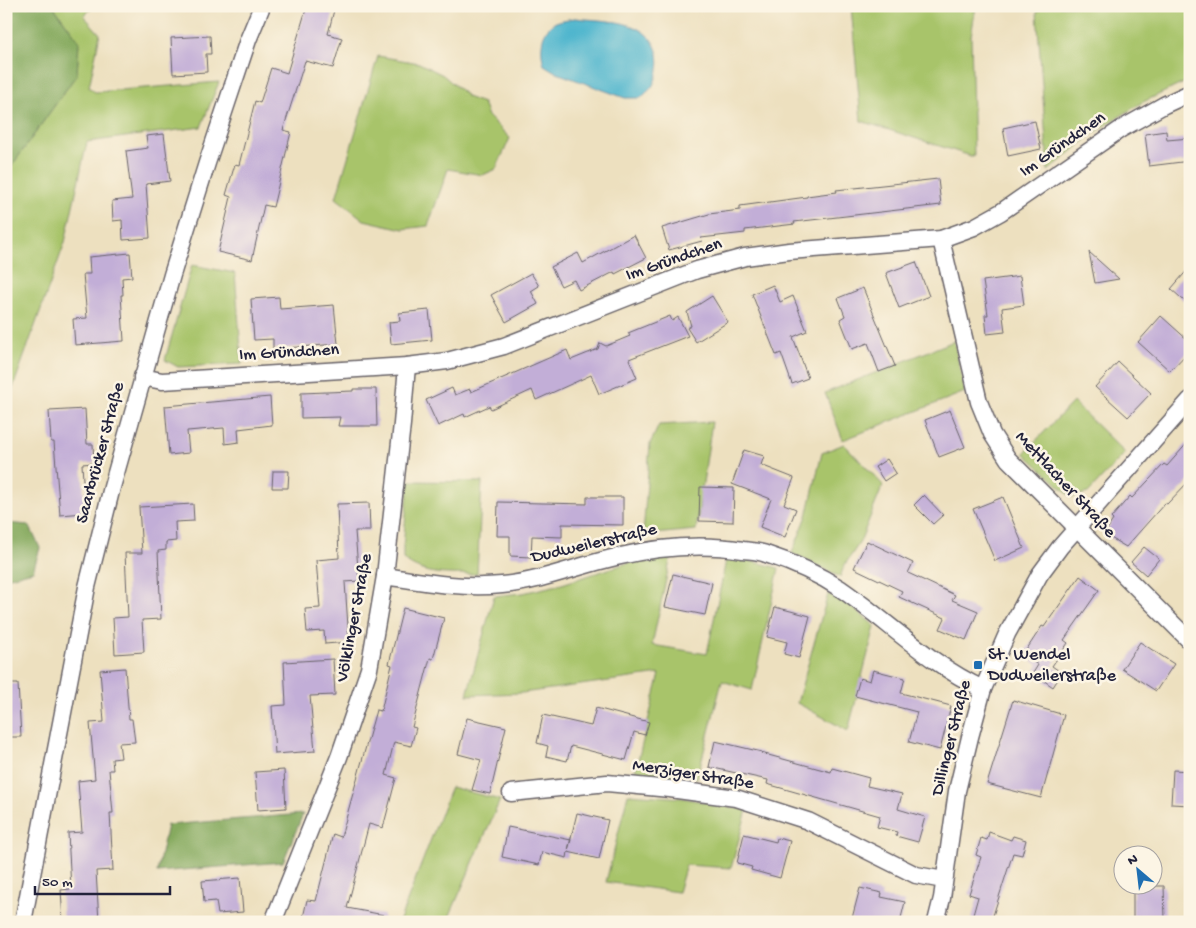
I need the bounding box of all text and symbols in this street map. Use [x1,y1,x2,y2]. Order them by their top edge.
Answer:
street label: Im Gründchen [1016,107,1110,182]
street label: Im Gründchen [623,234,725,286]
street label: Im Gründchen [238,340,340,366]
street label: Saarbrücker Straße [72,379,130,526]
street label: Mettlacher Straße [1010,427,1120,543]
street label: Dudweilerstraße [528,519,659,569]
street label: Völklinger Straße [332,551,378,685]
place label: St. Wendel Dudweilerstraße [987,645,1117,687]
marker: St. Wendel Dudweilerstraße [972,659,984,671]
street label: Dillinger Straße [927,677,977,799]
street label: Merziger Straße [631,755,756,795]
north arrow [1114,846,1164,896]
text: N [1125,851,1141,870]
scale bar [35,863,170,895]
text: 50 m [42,874,73,892]

